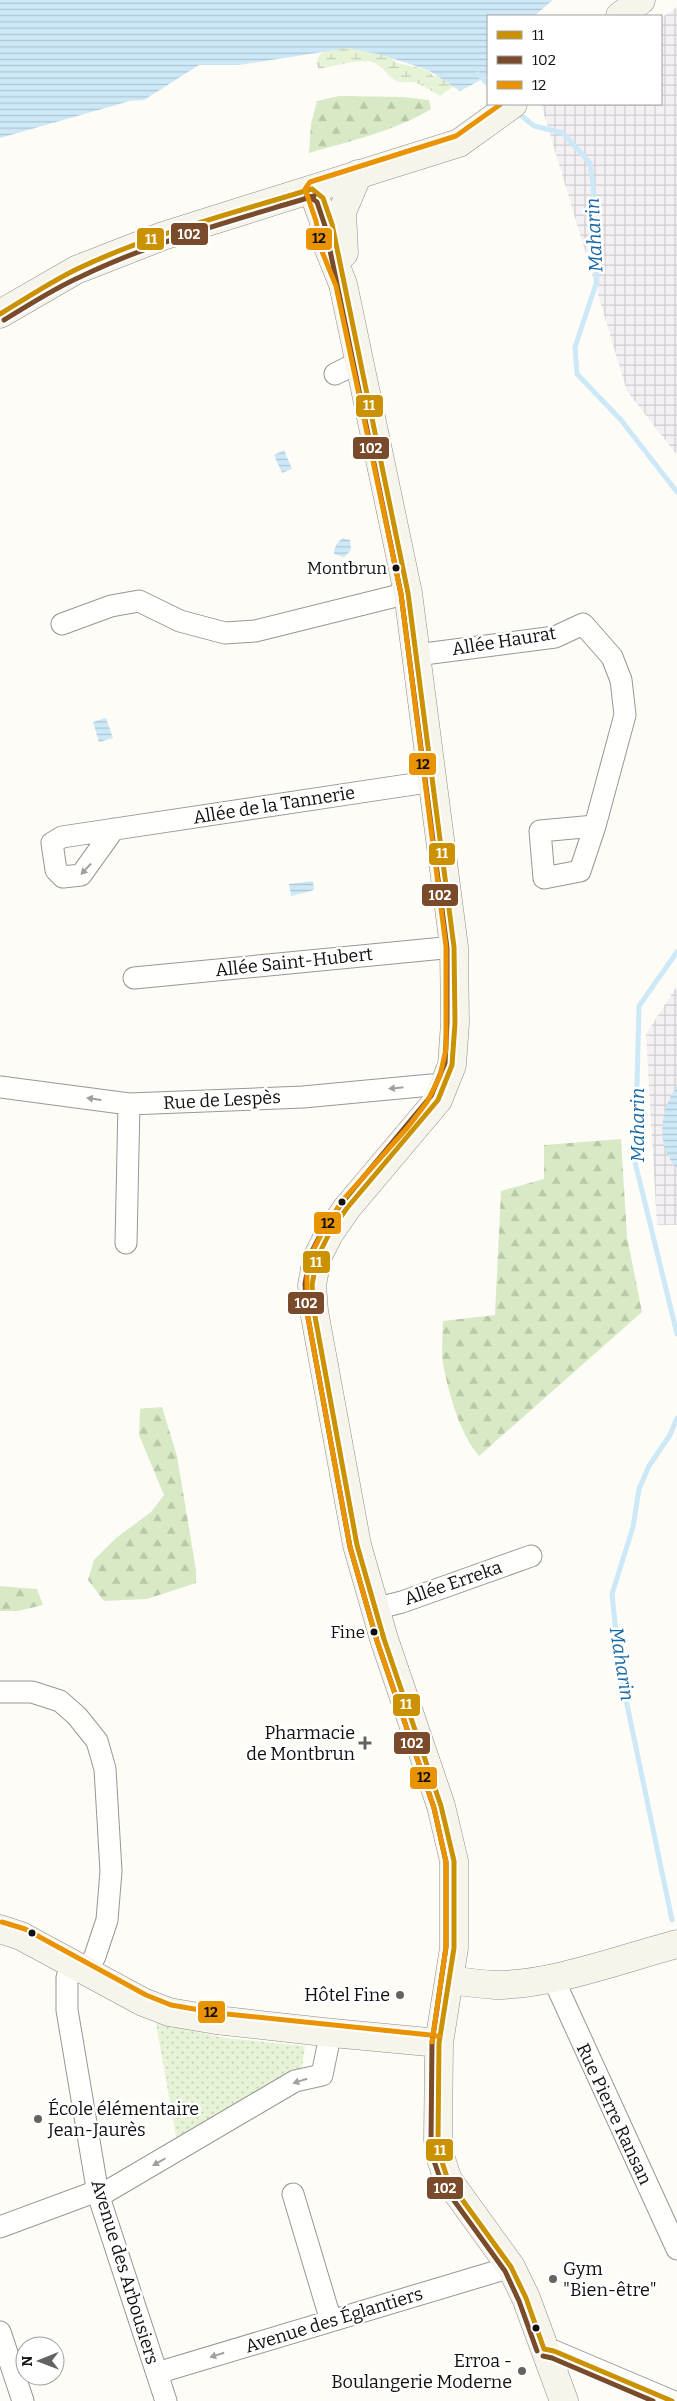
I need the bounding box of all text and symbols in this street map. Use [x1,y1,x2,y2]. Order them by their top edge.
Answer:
legend [487,15,662,105]
text: 11 [532,26,544,44]
text: 102 [532,51,556,69]
text: 12 [532,76,546,94]
water label: Maharin [581,197,607,273]
line badge: 102 [170,222,209,246]
text: 102 [178,226,201,243]
line badge: 11 [136,227,165,251]
line badge: 12 [305,227,333,251]
text: 12 [312,230,326,247]
text: 11 [145,231,157,248]
line badge: 11 [355,394,384,418]
text: 11 [363,397,375,414]
line badge: 102 [352,436,390,460]
text: 102 [360,440,383,457]
place label: Montbrun [307,558,387,579]
marker: Montbrun [391,563,401,573]
street label: Allée Haurat [450,622,558,660]
line badge: 12 [408,752,437,776]
text: 12 [416,756,430,773]
street label: Allée de la Tannerie [191,781,357,829]
line badge: 11 [428,842,456,866]
text: 11 [436,845,448,862]
one-way arrow [80,862,92,874]
line badge: 102 [421,883,459,907]
text: 102 [429,887,452,904]
street label: Allée Saint-Hubert [214,943,374,981]
one-way arrow [388,1084,404,1092]
street label: Rue de Lespès [163,1086,281,1114]
water label: Maharin [626,1088,649,1162]
one-way arrow [86,1095,102,1103]
unlabelled marker [337,1197,347,1207]
line badge: 12 [313,1211,342,1235]
text: 12 [321,1215,335,1232]
line badge: 11 [302,1250,331,1274]
text: 11 [310,1254,322,1271]
line badge: 102 [287,1291,325,1315]
text: 102 [295,1295,318,1312]
street label: Allée Erreka [401,1556,505,1610]
place label: Fine [331,1622,365,1643]
water label: Maharin [605,1626,639,1702]
marker: Fine [369,1627,379,1637]
line badge: 11 [392,1693,421,1717]
text: 11 [400,1696,412,1713]
place label: Pharmacie de Montbrun [246,1722,356,1765]
line badge: 102 [393,1731,431,1755]
text: 102 [401,1735,424,1752]
marker: Pharmacie de Montbrun [359,1737,371,1749]
line badge: 12 [409,1766,438,1790]
text: 12 [417,1769,431,1786]
unlabelled marker [27,1928,37,1938]
place label: Hôtel Fine [304,1984,390,2006]
marker: Hôtel Fine [394,1989,406,2001]
line badge: 12 [197,2000,226,2024]
text: 12 [204,2004,218,2021]
street label: Rue Pierre Ransan [572,2040,657,2189]
one-way arrow [292,2078,307,2085]
place label: École élémentaire Jean-Jaurès [47,2097,199,2141]
marker: École élémentaire Jean-Jaurès [32,2113,44,2125]
line badge: 11 [425,2138,454,2162]
text: 11 [434,2142,446,2159]
one-way arrow [152,2157,166,2166]
line badge: 102 [426,2176,464,2200]
street label: Avenue des Arbousiers [86,2177,164,2367]
text: 102 [434,2180,457,2197]
place label: Gym "Bien-être" [563,2258,657,2301]
marker: Gym "Bien-être" [547,2273,559,2285]
street label: Avenue des Églantiers [242,2282,425,2357]
unlabelled marker [531,2323,541,2333]
north arrow [15,2336,65,2386]
place label: Erroa - Boulangerie Moderne [331,2350,512,2393]
one-way arrow [209,2352,224,2360]
text: N [19,2355,36,2367]
marker: Erroa - Boulangerie Moderne [516,2365,528,2377]

